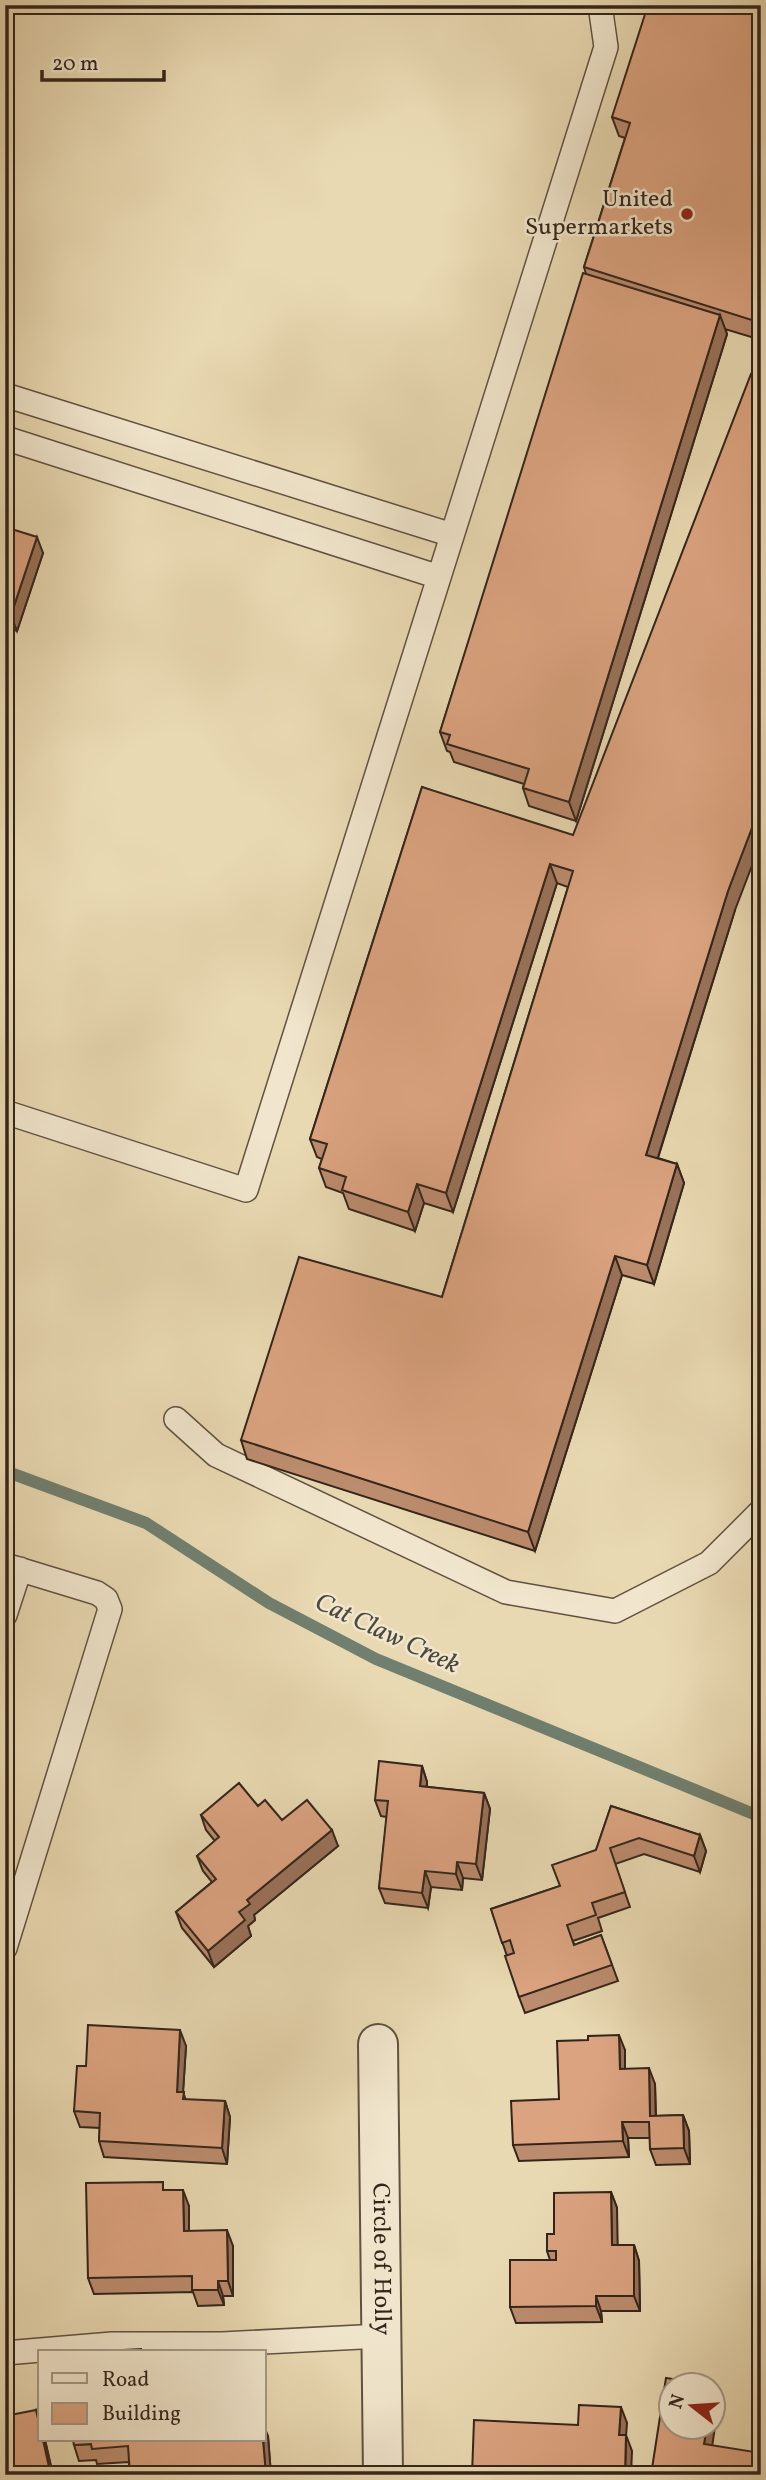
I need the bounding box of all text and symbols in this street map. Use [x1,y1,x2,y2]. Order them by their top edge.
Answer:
scale bar [42,38,164,82]
text: 20 m [52,50,98,79]
place label: United Supermarkets [525,183,673,245]
marker: United Supermarkets [679,206,695,222]
water label: Cat Claw Creek [309,1585,465,1683]
street label: Circle of Holly [363,2182,398,2336]
legend [38,2350,266,2442]
text: Road [102,2366,149,2395]
north arrow [658,2372,728,2442]
text: N [663,2391,692,2412]
text: Building [102,2400,181,2429]

